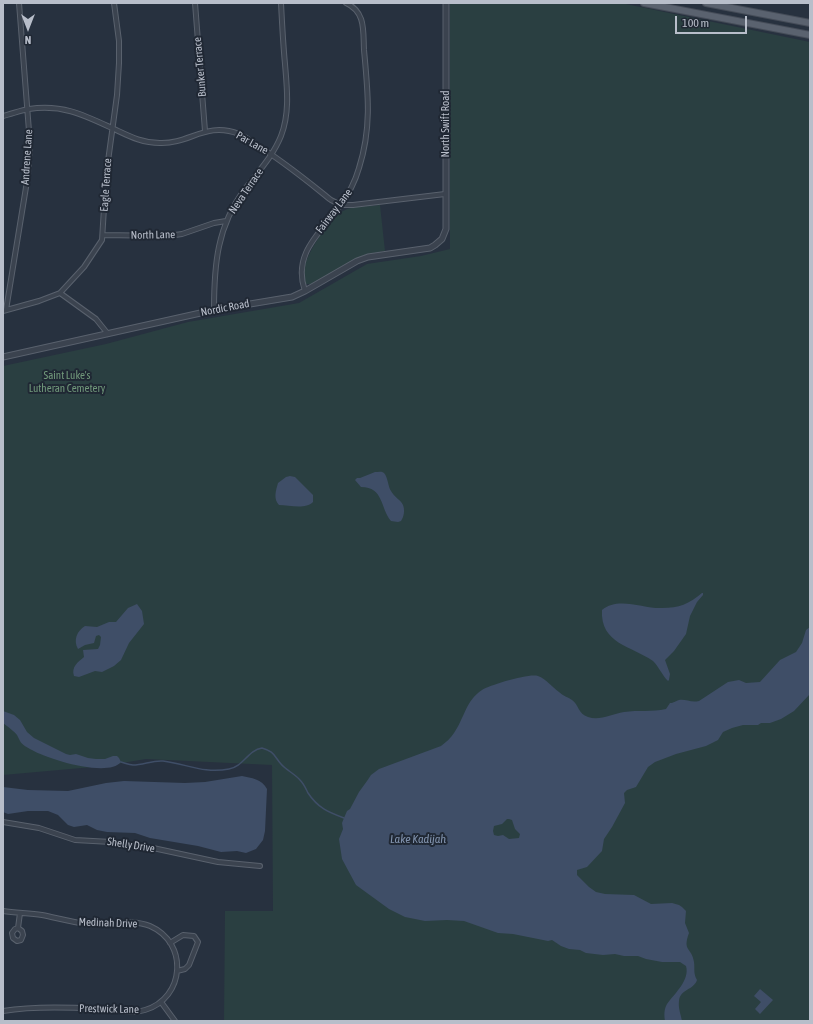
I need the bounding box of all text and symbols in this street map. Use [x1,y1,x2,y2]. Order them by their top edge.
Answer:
north arrow [8,8,48,48]
scale bar [677,8,749,34]
text: 100 m [682,16,709,30]
text: N [25,34,31,46]
street label: Bunker Terrace [191,37,209,97]
street label: North Swift Road [439,90,453,158]
street label: Andrene Lane [18,129,36,185]
street label: Par Lane [234,129,270,157]
street label: Eagle Terrace [98,158,114,212]
street label: Neva Terrace [226,166,266,216]
street label: Fairway Lane [313,186,355,236]
street label: North Lane [131,228,175,242]
street label: Nordic Road [200,297,250,319]
park label: Saint Luke's Lutheran Cemetery [29,369,105,395]
water label: Lake Kadijah [390,832,446,846]
street label: Shelly Drive [106,835,156,855]
street label: Medinah Drive [78,915,138,931]
street label: Prestwick Lane [79,1002,139,1016]

